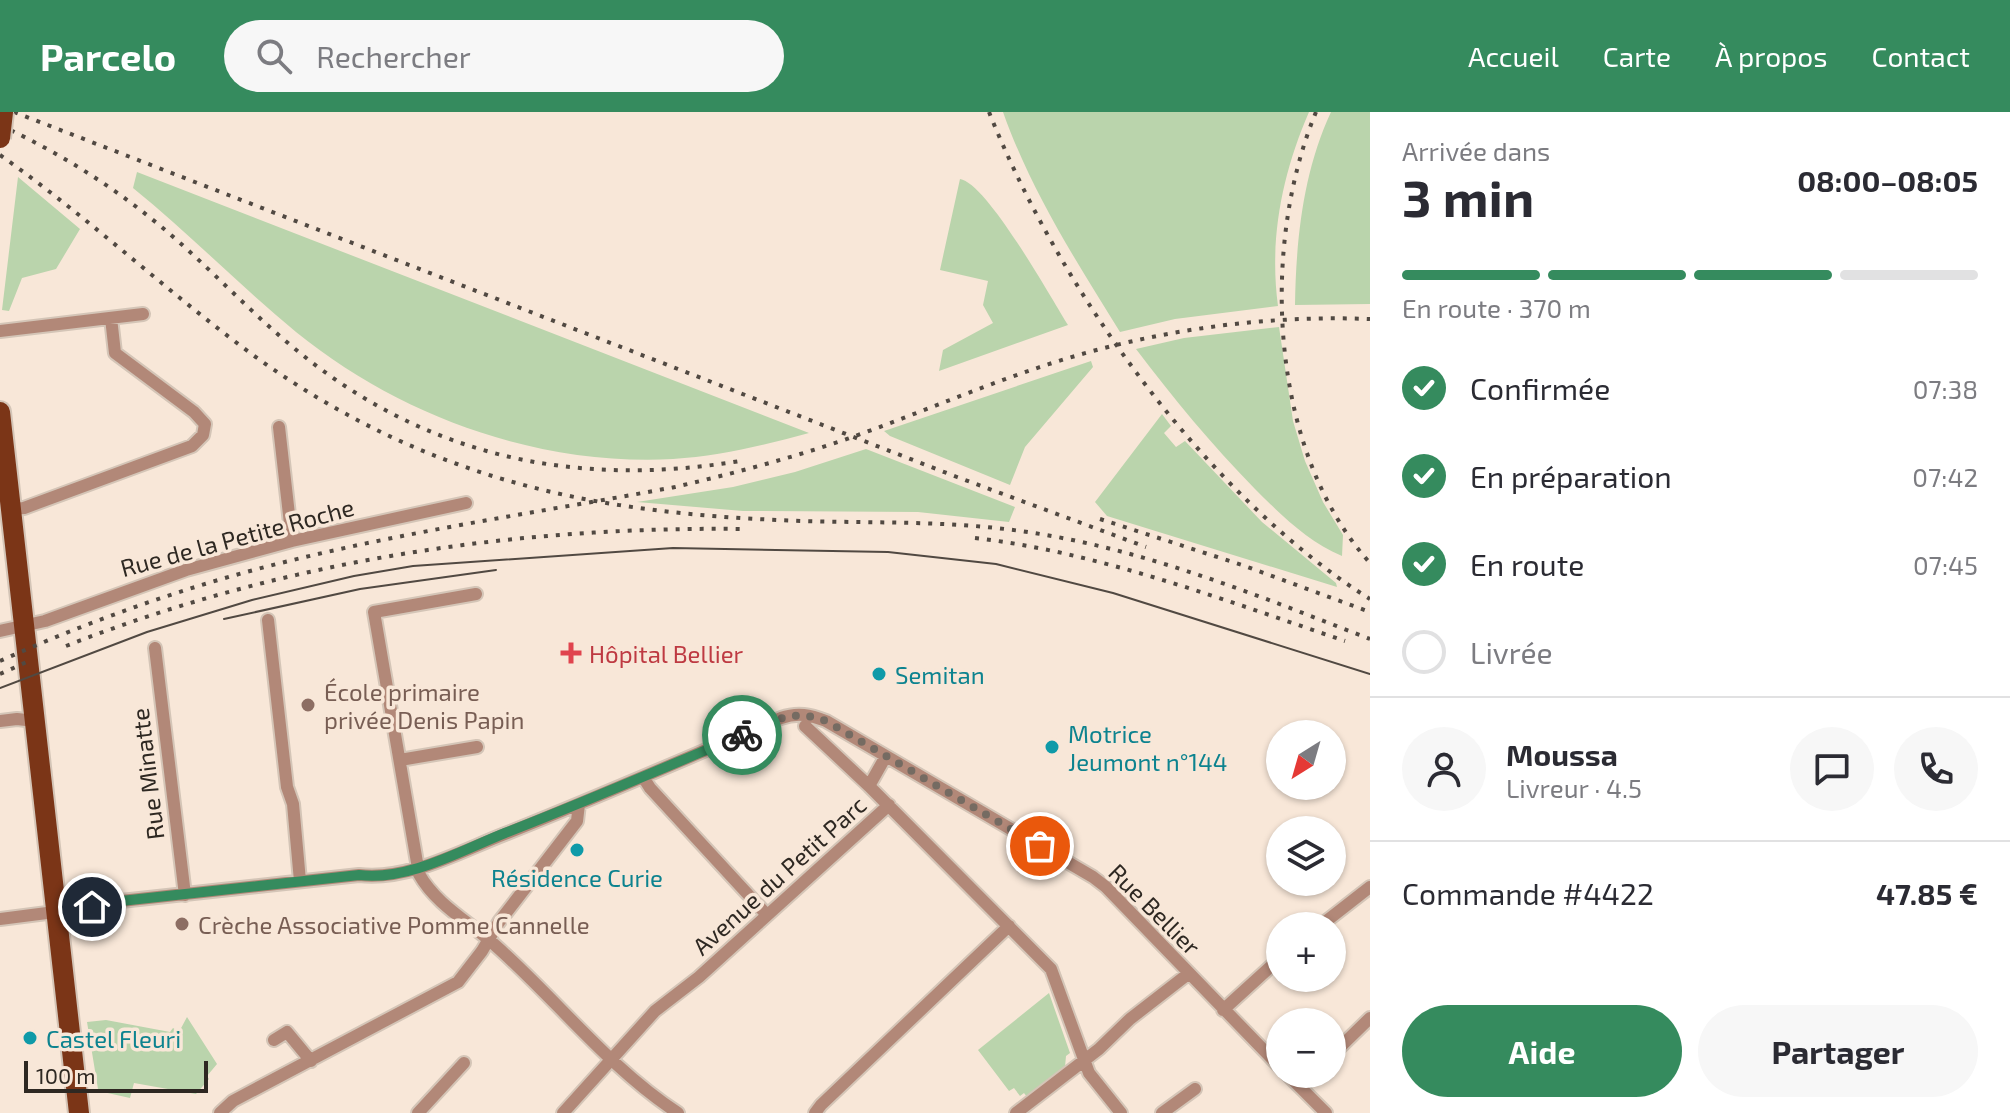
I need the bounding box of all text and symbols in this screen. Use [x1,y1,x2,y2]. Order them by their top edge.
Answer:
search box [224,20,784,92]
text: Parcelo [40,33,176,79]
icon: search [252,34,296,78]
text: Rechercher [316,38,471,74]
text: Accueil [1468,39,1559,73]
text: Carte [1603,39,1671,73]
text: À propos [1715,39,1827,73]
text: Contact [1871,39,1970,73]
text: Arrivée dans [1402,135,1550,166]
text: 08:00–08:05 [1797,162,1978,198]
text: 3 min [1402,165,1534,227]
text: En route · 370 m [1402,292,1591,323]
icon: check [1402,366,1446,410]
text: Confirmée [1470,370,1610,406]
text: 07:38 [1913,373,1978,404]
icon: check [1402,454,1446,498]
text: En préparation [1470,458,1672,494]
text: 07:42 [1912,461,1978,492]
street label: Rue de la Petite Roche [117,492,357,582]
icon: check [1402,542,1446,586]
text: En route [1470,546,1584,582]
text: 07:45 [1913,549,1978,580]
text: Livrée [1470,634,1553,670]
place label: Hôpital Bellier [589,639,744,668]
marker: Hôpital Bellier [560,642,582,664]
place label: Semitan [895,660,985,689]
marker: Semitan [870,665,888,683]
place label: École primaire privée Denis Papin [324,677,525,734]
courier [702,695,782,775]
marker: École primaire privée Denis Papin [299,696,317,714]
street label: Rue Minatte [125,707,169,841]
icon: bike [720,713,764,757]
place label: Motrice Jeumont n°144 [1068,719,1228,776]
north arrow [1266,720,1346,800]
map controls [1266,720,1346,1088]
button: person [1402,727,1486,811]
button: chat [1790,727,1874,811]
button: phone [1894,727,1978,811]
text: Moussa [1506,736,1618,772]
marker: Motrice Jeumont n°144 [1043,738,1061,756]
text: Livreur · 4.5 [1506,772,1642,803]
street label: Avenue du Petit Parc [686,790,872,960]
pin [1006,812,1074,880]
button: layers [1266,816,1346,896]
icon: bag [1018,824,1062,868]
marker: Résidence Curie [568,841,586,859]
street label: Rue Bellier [1103,857,1207,961]
place label: Résidence Curie [491,863,663,892]
pin [58,873,126,941]
text: Commande #4422 [1402,875,1654,911]
text: 47.85 € [1876,875,1978,911]
icon: home [70,885,114,929]
place label: Crèche Associative Pomme Cannelle [198,910,590,939]
button: + [1266,912,1346,992]
marker: Crèche Associative Pomme Cannelle [173,915,191,933]
button: Aide [1402,1005,1682,1097]
button: Partager [1698,1005,1978,1097]
button: − [1266,1008,1346,1088]
place label: Castel Fleuri [46,1024,181,1053]
marker: Castel Fleuri [21,1029,39,1047]
scale bar [24,1057,208,1093]
text: 100 m [36,1062,95,1088]

